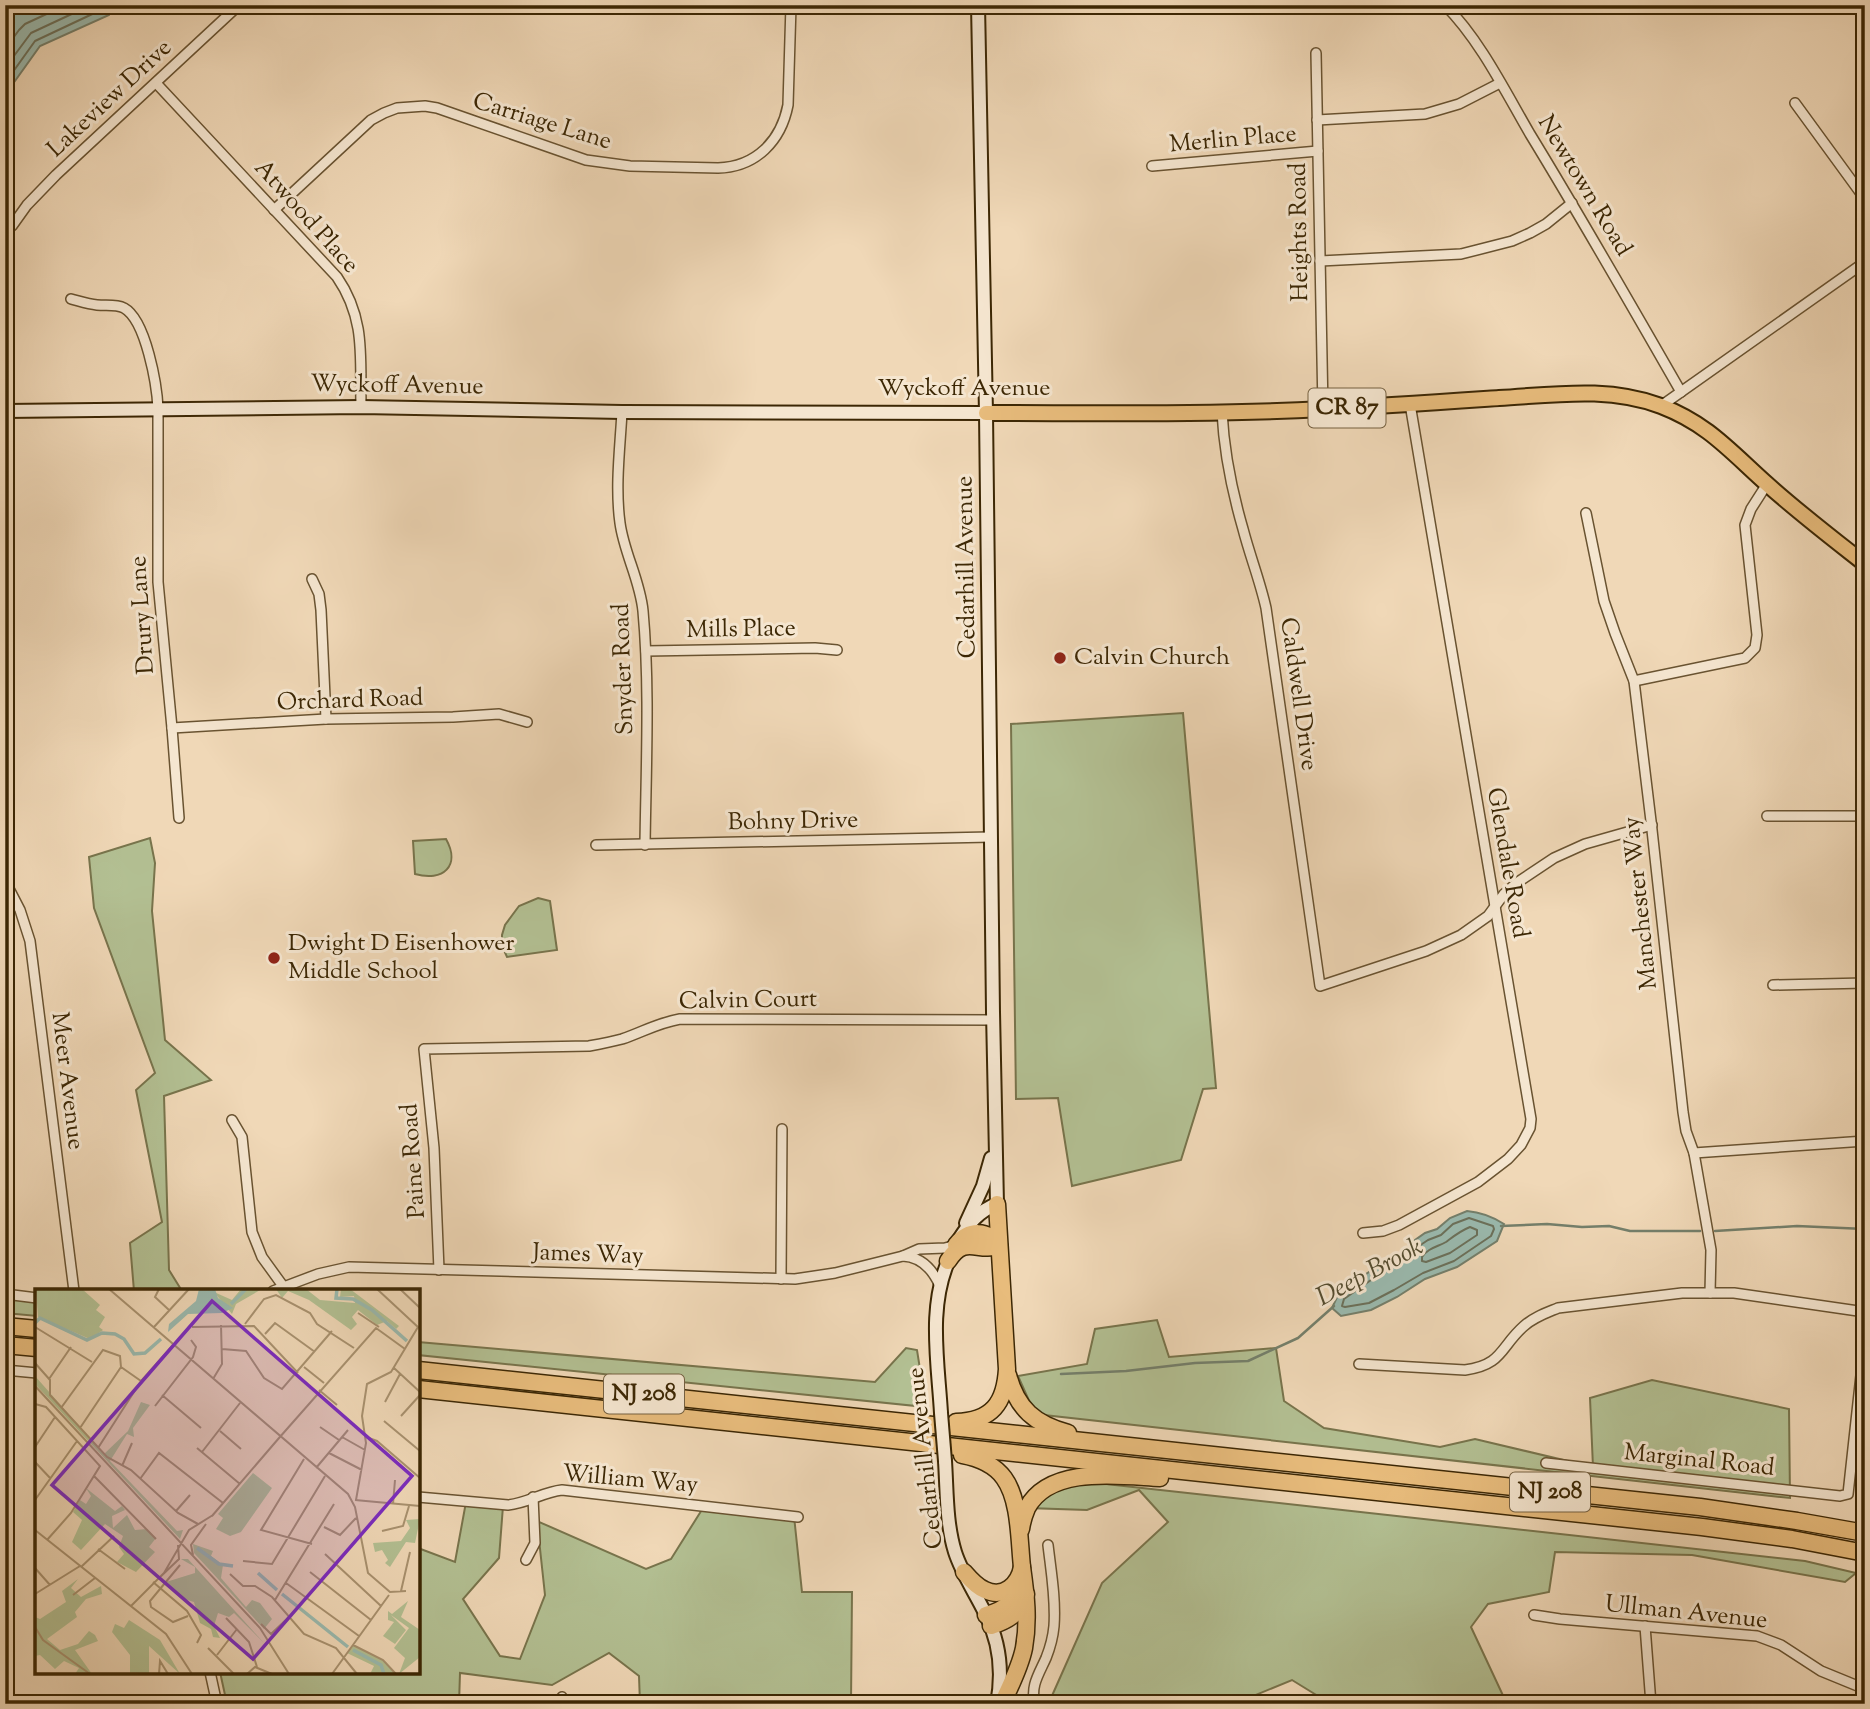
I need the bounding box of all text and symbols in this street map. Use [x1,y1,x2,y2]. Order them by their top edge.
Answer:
street label: Lakeview Drive [40,32,180,166]
street label: Carriage Lane [468,85,616,159]
street label: Newtown Road [1528,109,1640,263]
street label: Merlin Place [1168,118,1298,162]
street label: Atwood Place [246,153,366,281]
street label: Heights Road [1282,162,1318,302]
street label: Wyckoff Avenue [310,367,484,405]
street label: Wyckoff Avenue [877,372,1051,406]
road number: CR 87 [1308,388,1386,428]
street label: Cedarhill Avenue [948,475,986,659]
street label: Drury Lane [122,555,164,675]
street label: Snyder Road [605,602,643,735]
street label: Mills Place [686,612,796,648]
street label: Caldwell Drive [1270,615,1326,773]
place label: Calvin Church [1074,641,1230,675]
marker: Calvin Church [1052,650,1068,666]
street label: Orchard Road [276,681,424,721]
street label: Glendale Road [1477,785,1537,941]
street label: Bohny Drive [727,804,859,840]
street label: Manchester Way [1615,815,1667,991]
place label: Dwight D Eisenhower Middle School [288,927,515,989]
marker: Dwight D Eisenhower Middle School [266,950,282,966]
street label: Calvin Court [679,983,817,1019]
street label: Meer Avenue [42,1010,92,1152]
street label: Paine Road [393,1102,435,1220]
water label: Deep Brook [1310,1229,1430,1317]
street label: James Way [530,1236,644,1274]
inset map [35,1289,420,1674]
street label: Cedarhill Avenue [900,1365,952,1551]
road number: NJ 208 [604,1374,684,1414]
street label: Marginal Road [1622,1436,1776,1486]
street label: William Way [561,1457,699,1503]
road number: NJ 208 [1510,1472,1590,1512]
street label: Ullman Avenue [1603,1588,1769,1638]

